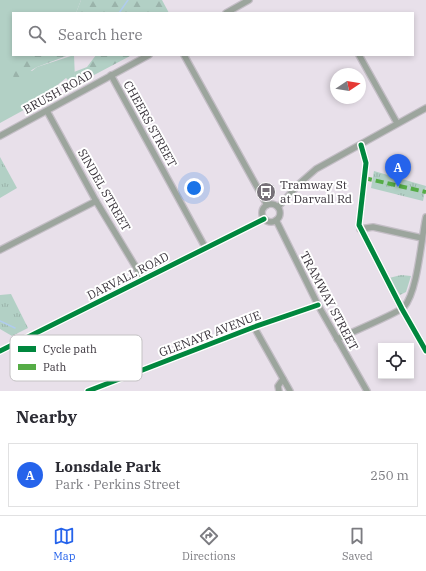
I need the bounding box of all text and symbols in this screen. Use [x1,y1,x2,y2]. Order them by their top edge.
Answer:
search box [12,12,414,56]
icon: search [26,23,48,45]
text: Search here [58,25,143,44]
street label: BRUSH ROAD [20,66,95,117]
north arrow [330,68,366,104]
street label: CHEERS STREET [120,78,180,170]
street label: SINDEL STREET [75,146,134,234]
pin: A [385,154,411,187]
place label: Tramway St at Darvall Rd [280,177,352,206]
your location [184,178,204,198]
bus stop icon: Tramway St at Darvall Rd [255,181,277,203]
street label: DARVALL ROAD [84,248,171,303]
street label: TRAMWAY STREET [297,249,362,353]
street label: GLENAYR AVENUE [157,307,263,360]
legend [10,335,142,381]
text: Cycle path [43,342,97,356]
map controls [378,343,414,379]
button: locate [378,343,414,379]
text: Path [43,360,66,374]
text: Nearby [16,406,77,428]
text: Lonsdale Park [55,457,161,476]
text: A [25,467,35,484]
text: 250 m [370,467,409,484]
text: Park · Perkins Street [55,476,180,493]
tab: Map [53,525,76,563]
tab: Directions [182,525,236,563]
tab: Saved [342,525,373,563]

